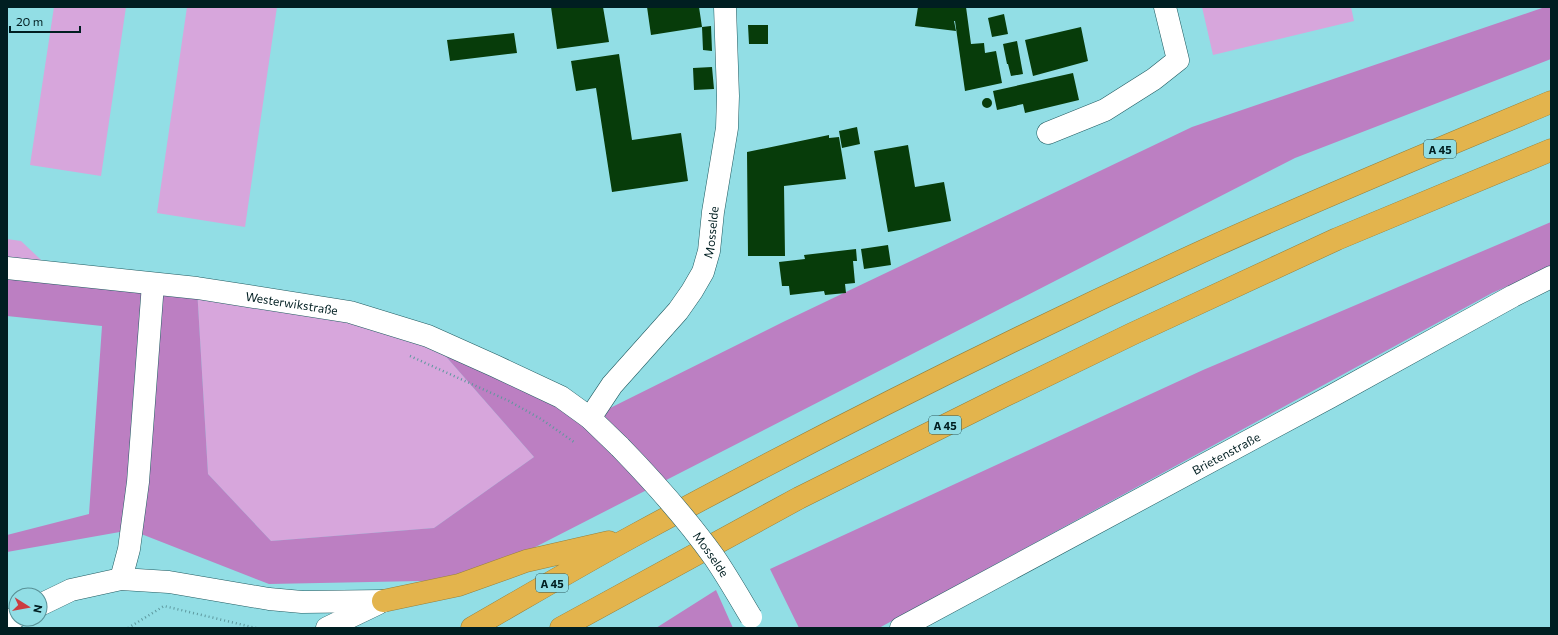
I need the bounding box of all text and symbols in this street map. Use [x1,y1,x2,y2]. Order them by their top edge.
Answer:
scale bar [10,8,80,34]
text: 20 m [16,14,43,28]
road number: A 45 [1424,140,1456,158]
street label: Mosselde [700,205,721,260]
street label: Westerwikstraße [245,289,339,317]
road number: A 45 [929,416,961,434]
street label: Brietenstraße [1190,429,1262,477]
street label: Mosselde [691,529,732,579]
road number: A 45 [536,574,568,592]
north arrow [8,587,48,627]
text: N [31,604,45,614]

